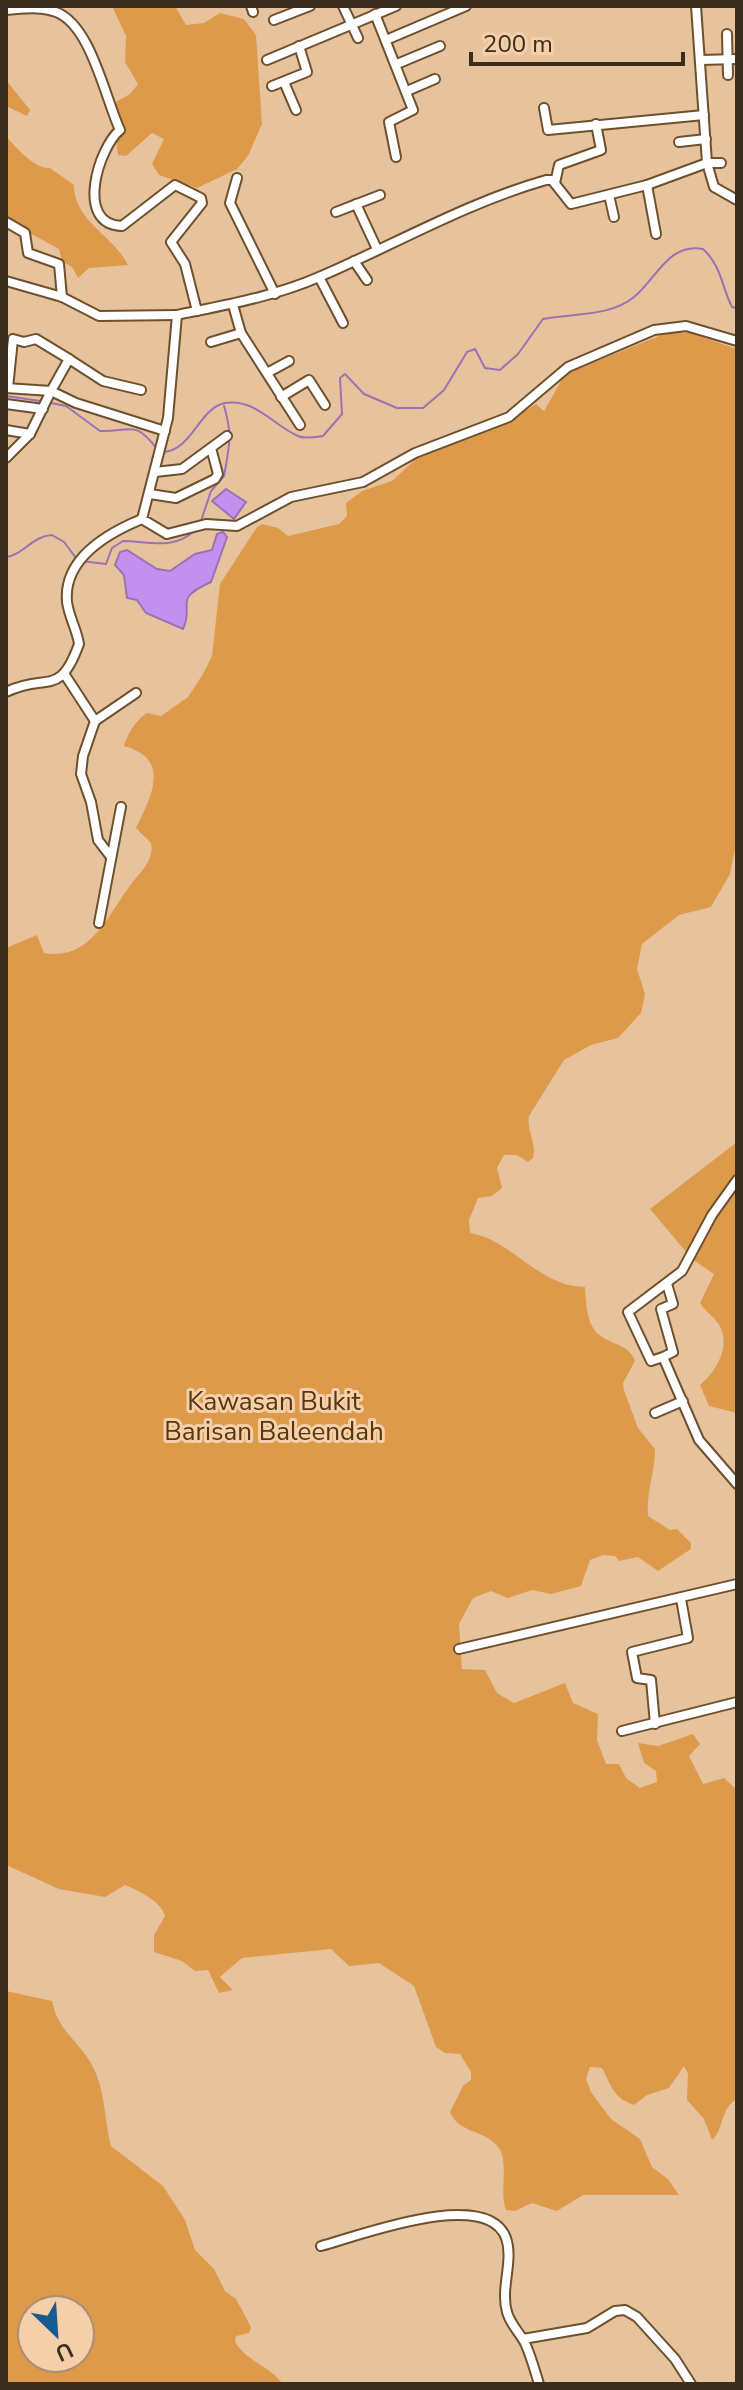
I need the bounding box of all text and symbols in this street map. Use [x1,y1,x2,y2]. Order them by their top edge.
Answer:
scale bar [471,16,683,66]
text: 200 m [483,28,553,60]
park label: Kawasan Bukit Barisan Baleendah [164,1384,384,1449]
north arrow [16,2294,96,2374]
text: U [50,2334,78,2368]

